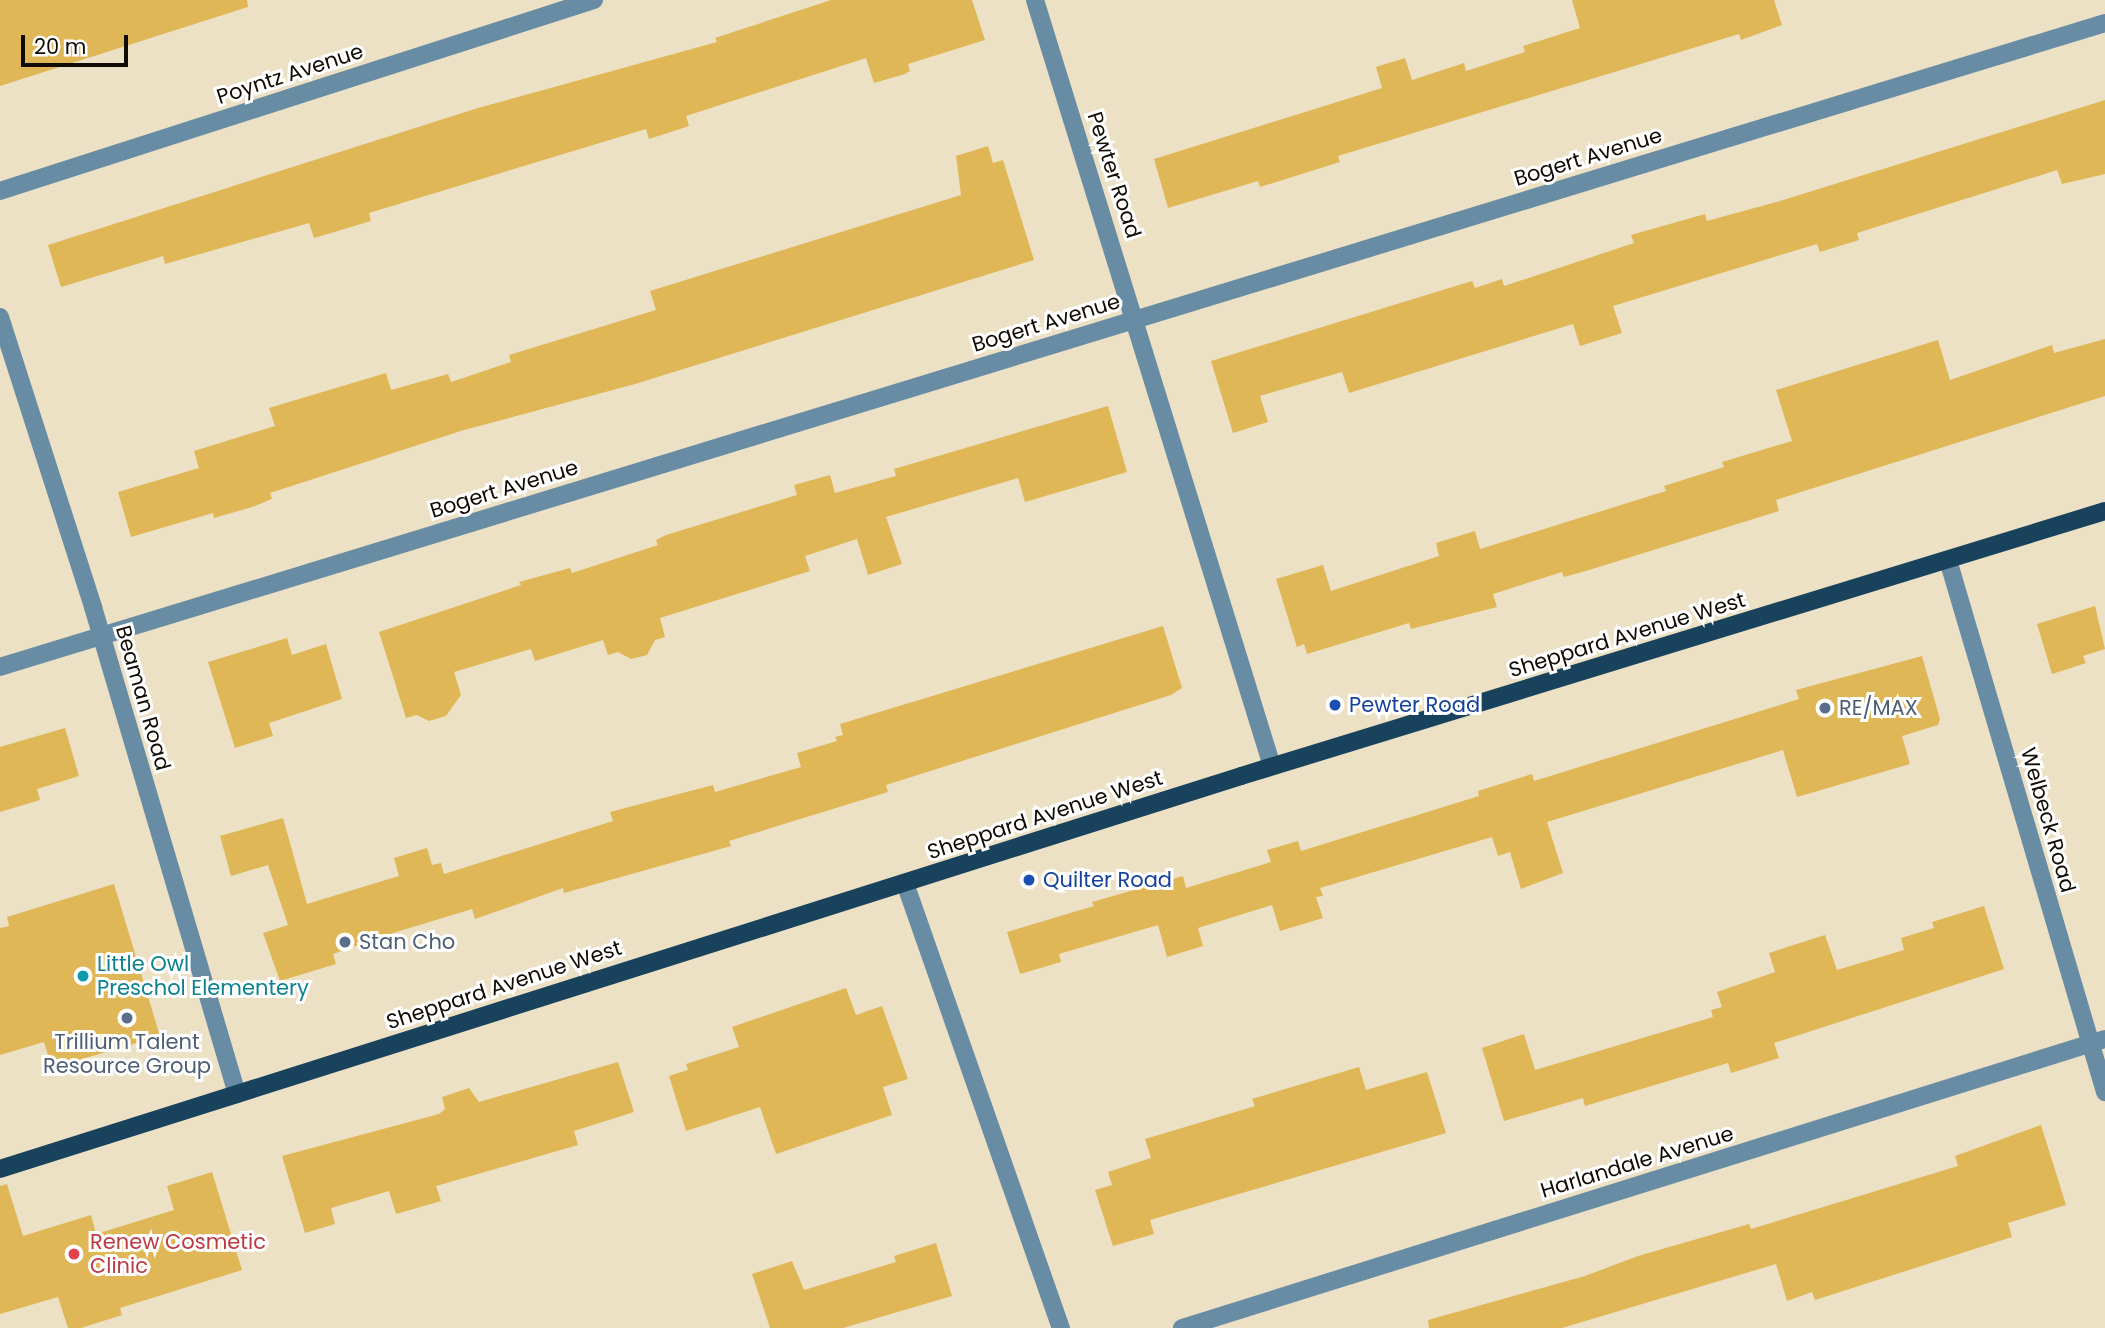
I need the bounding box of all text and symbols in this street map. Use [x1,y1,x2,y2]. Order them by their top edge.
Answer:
scale bar [24,21,131,65]
text: 20 m [34,32,87,61]
street label: Poyntz Avenue [214,38,366,110]
street label: Pewter Road [1082,109,1146,241]
street label: Bogert Avenue [1511,123,1665,191]
street label: Bogert Avenue [969,289,1123,357]
street label: Bogert Avenue [427,455,581,523]
street label: Sheppard Avenue West [1506,587,1748,683]
street label: Beaman Road [110,623,176,773]
place label: Pewter Road [1349,692,1480,718]
place label: RE/MAX [1839,695,1918,721]
marker: Pewter Road [1327,697,1343,713]
marker: RE/MAX [1817,700,1833,716]
street label: Welbeck Road [2015,745,2081,895]
street label: Sheppard Avenue West [924,765,1166,865]
place label: Quilter Road [1043,867,1172,893]
marker: Quilter Road [1021,872,1037,888]
place label: Stan Cho [359,929,455,955]
marker: Stan Cho [337,934,353,950]
street label: Sheppard Avenue West [383,935,625,1035]
place label: Little Owl Preschol Elementery [97,951,309,1001]
marker: Little Owl Preschol Elementery [75,968,91,984]
marker: Trillium Talent Resource Group [119,1010,135,1026]
place label: Trillium Talent Resource Group [43,1029,211,1079]
street label: Harlandale Avenue [1537,1121,1737,1203]
place label: Renew Cosmetic Clinic [90,1229,266,1279]
marker: Renew Cosmetic Clinic [64,1244,84,1264]

